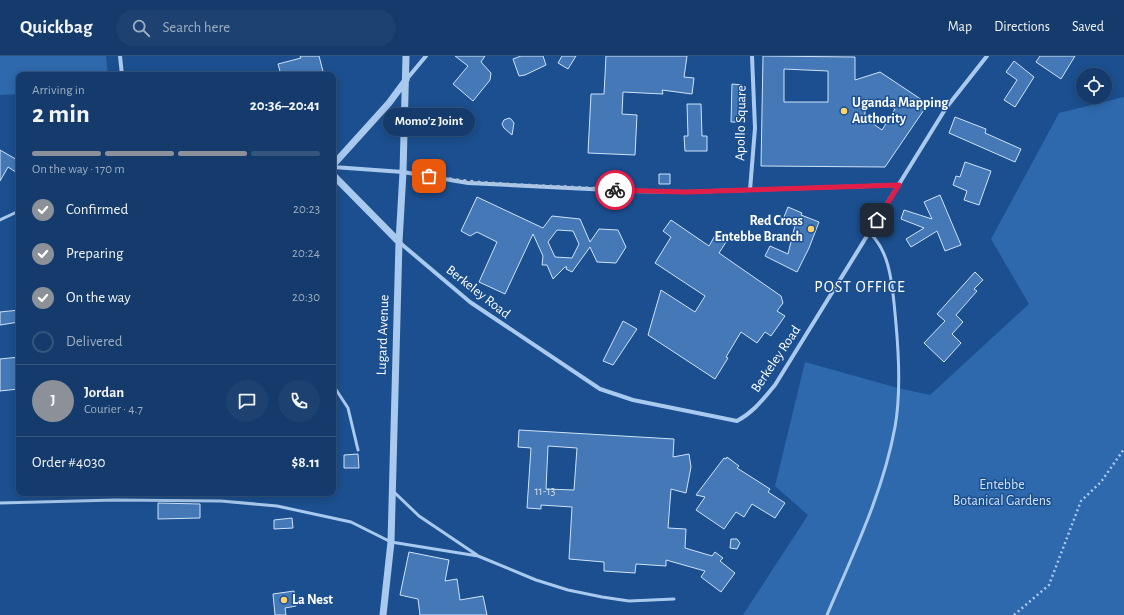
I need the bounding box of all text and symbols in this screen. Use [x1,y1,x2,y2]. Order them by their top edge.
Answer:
search box [116,10,396,46]
icon: search [130,17,152,39]
text: Quickbag [20,18,92,37]
text: Search here [162,20,230,35]
text: Map [948,20,972,34]
text: Directions [994,20,1050,34]
text: Saved [1072,20,1104,34]
map controls [1076,68,1112,104]
button: locate [1076,68,1112,104]
text: Arriving in [32,84,85,97]
street label: Apollo Square [733,85,749,161]
place label: Uganda Mapping Authority [852,96,949,126]
text: 20:36–20:41 [250,98,320,113]
text: 2 min [32,101,90,127]
marker: Uganda Mapping Authority [839,106,849,116]
callout: Momo'z Joint [383,108,475,136]
text: Momo'z Joint [395,115,463,128]
pin [412,159,446,193]
text: On the way · 170 m [32,163,125,176]
icon: bag [418,165,440,187]
courier [595,170,635,210]
icon: bike [604,179,626,201]
icon: check [32,199,54,221]
text: Confirmed [66,202,128,217]
text: 20:23 [293,203,320,216]
pin [860,203,894,237]
icon: home [866,209,888,231]
place label: Red Cross Entebbe Branch [714,214,803,244]
marker: Red Cross Entebbe Branch [806,224,816,234]
icon: check [32,243,54,265]
text: Preparing [66,246,123,261]
text: 20:24 [292,247,320,260]
street label: Berkeley Road [443,263,513,321]
district label: POST OFFICE [814,279,906,295]
icon: check [32,287,54,309]
text: On the way [66,290,131,305]
text: 20:30 [292,291,320,304]
street label: Lugard Avenue [375,294,391,376]
street label: Berkeley Road [749,323,803,395]
text: Delivered [66,334,123,349]
button: chat [226,380,268,422]
button: phone [278,380,320,422]
text: Jordan [84,385,124,400]
text: J [50,393,56,408]
text: Courier · 4.7 [84,403,143,416]
text: Order #4030 [32,455,105,470]
text: $8.11 [292,455,320,470]
park label: Entebbe Botanical Gardens [953,478,1051,508]
house number: 11-13 [534,485,556,497]
place label: La Nest [292,593,333,607]
marker: La Nest [279,595,289,605]

